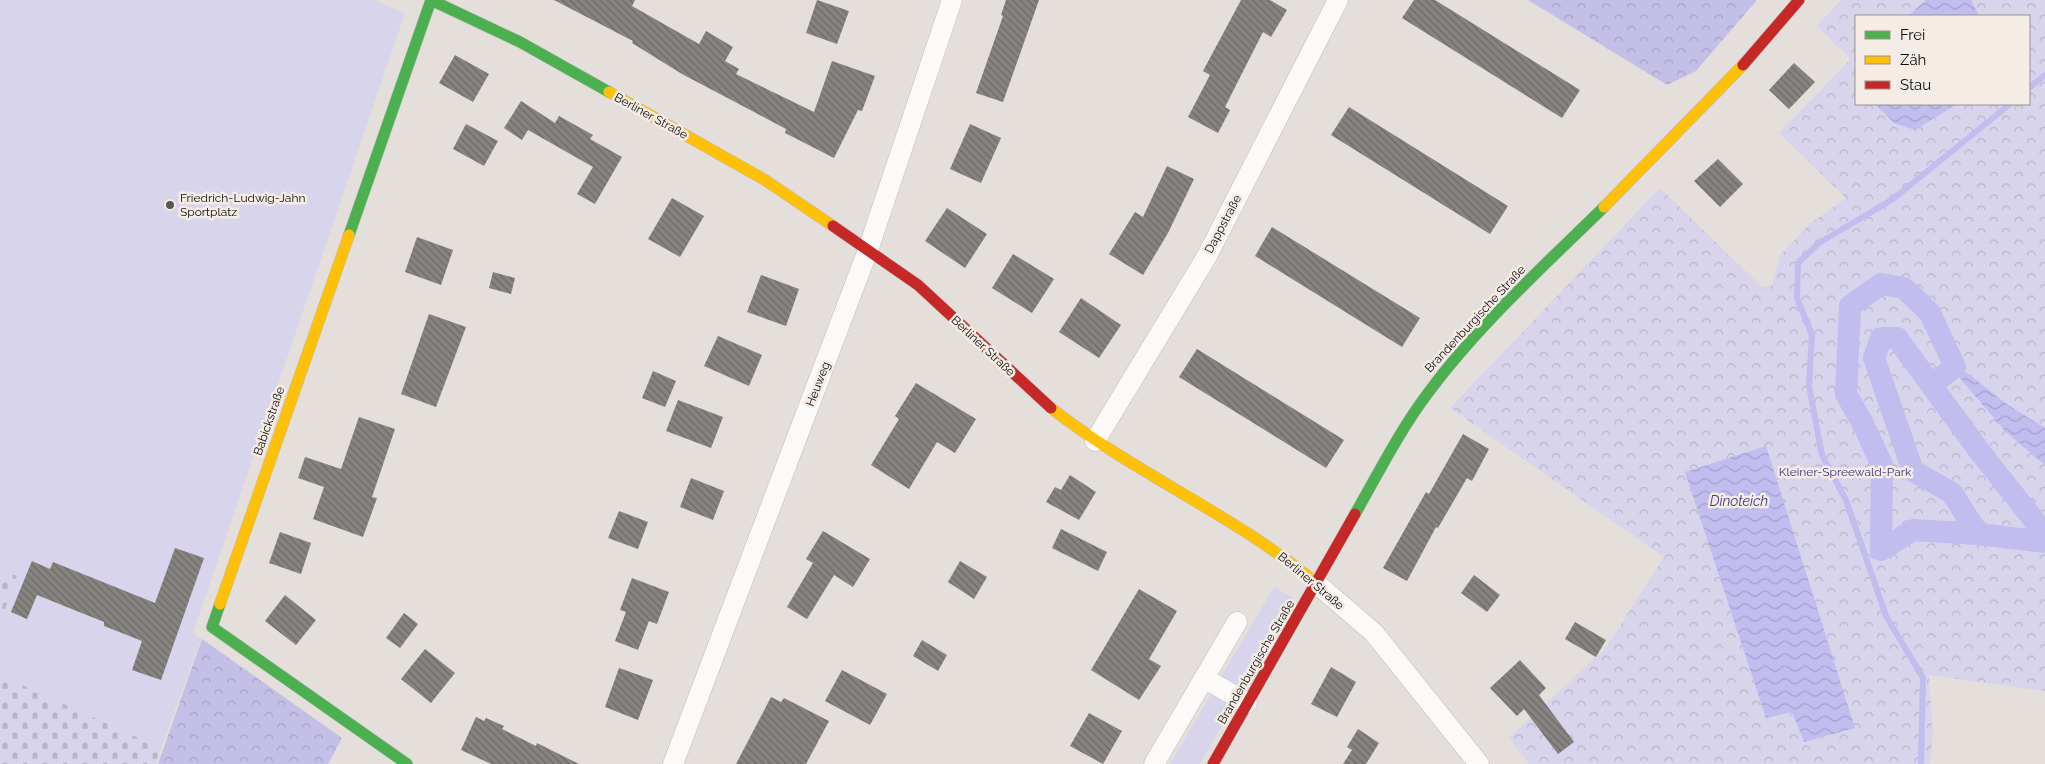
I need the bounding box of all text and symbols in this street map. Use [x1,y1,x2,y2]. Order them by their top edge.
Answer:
legend [1855,15,2030,105]
text: Frei [1900,26,1925,44]
text: Zäh [1900,51,1926,69]
text: Stau [1900,76,1931,94]
street label: Berliner Straße [612,90,690,142]
place label: Friedrich-Ludwig-Jahn Sportplatz [180,191,305,219]
street label: Dappstraße [1202,192,1244,256]
marker: Friedrich-Ludwig-Jahn Sportplatz [164,199,176,211]
street label: Brandenburgische Straße [1422,263,1528,375]
street label: Berliner Straße [948,313,1018,379]
street label: Heuweg [803,360,833,408]
street label: Babickstraße [251,385,287,457]
park label: Kleiner-Spreewald-Park [1779,465,1912,479]
water label: Dinoteich [1710,493,1768,509]
street label: Berliner Straße [1275,549,1347,613]
street label: Brandenburgische Straße [1215,597,1297,727]

